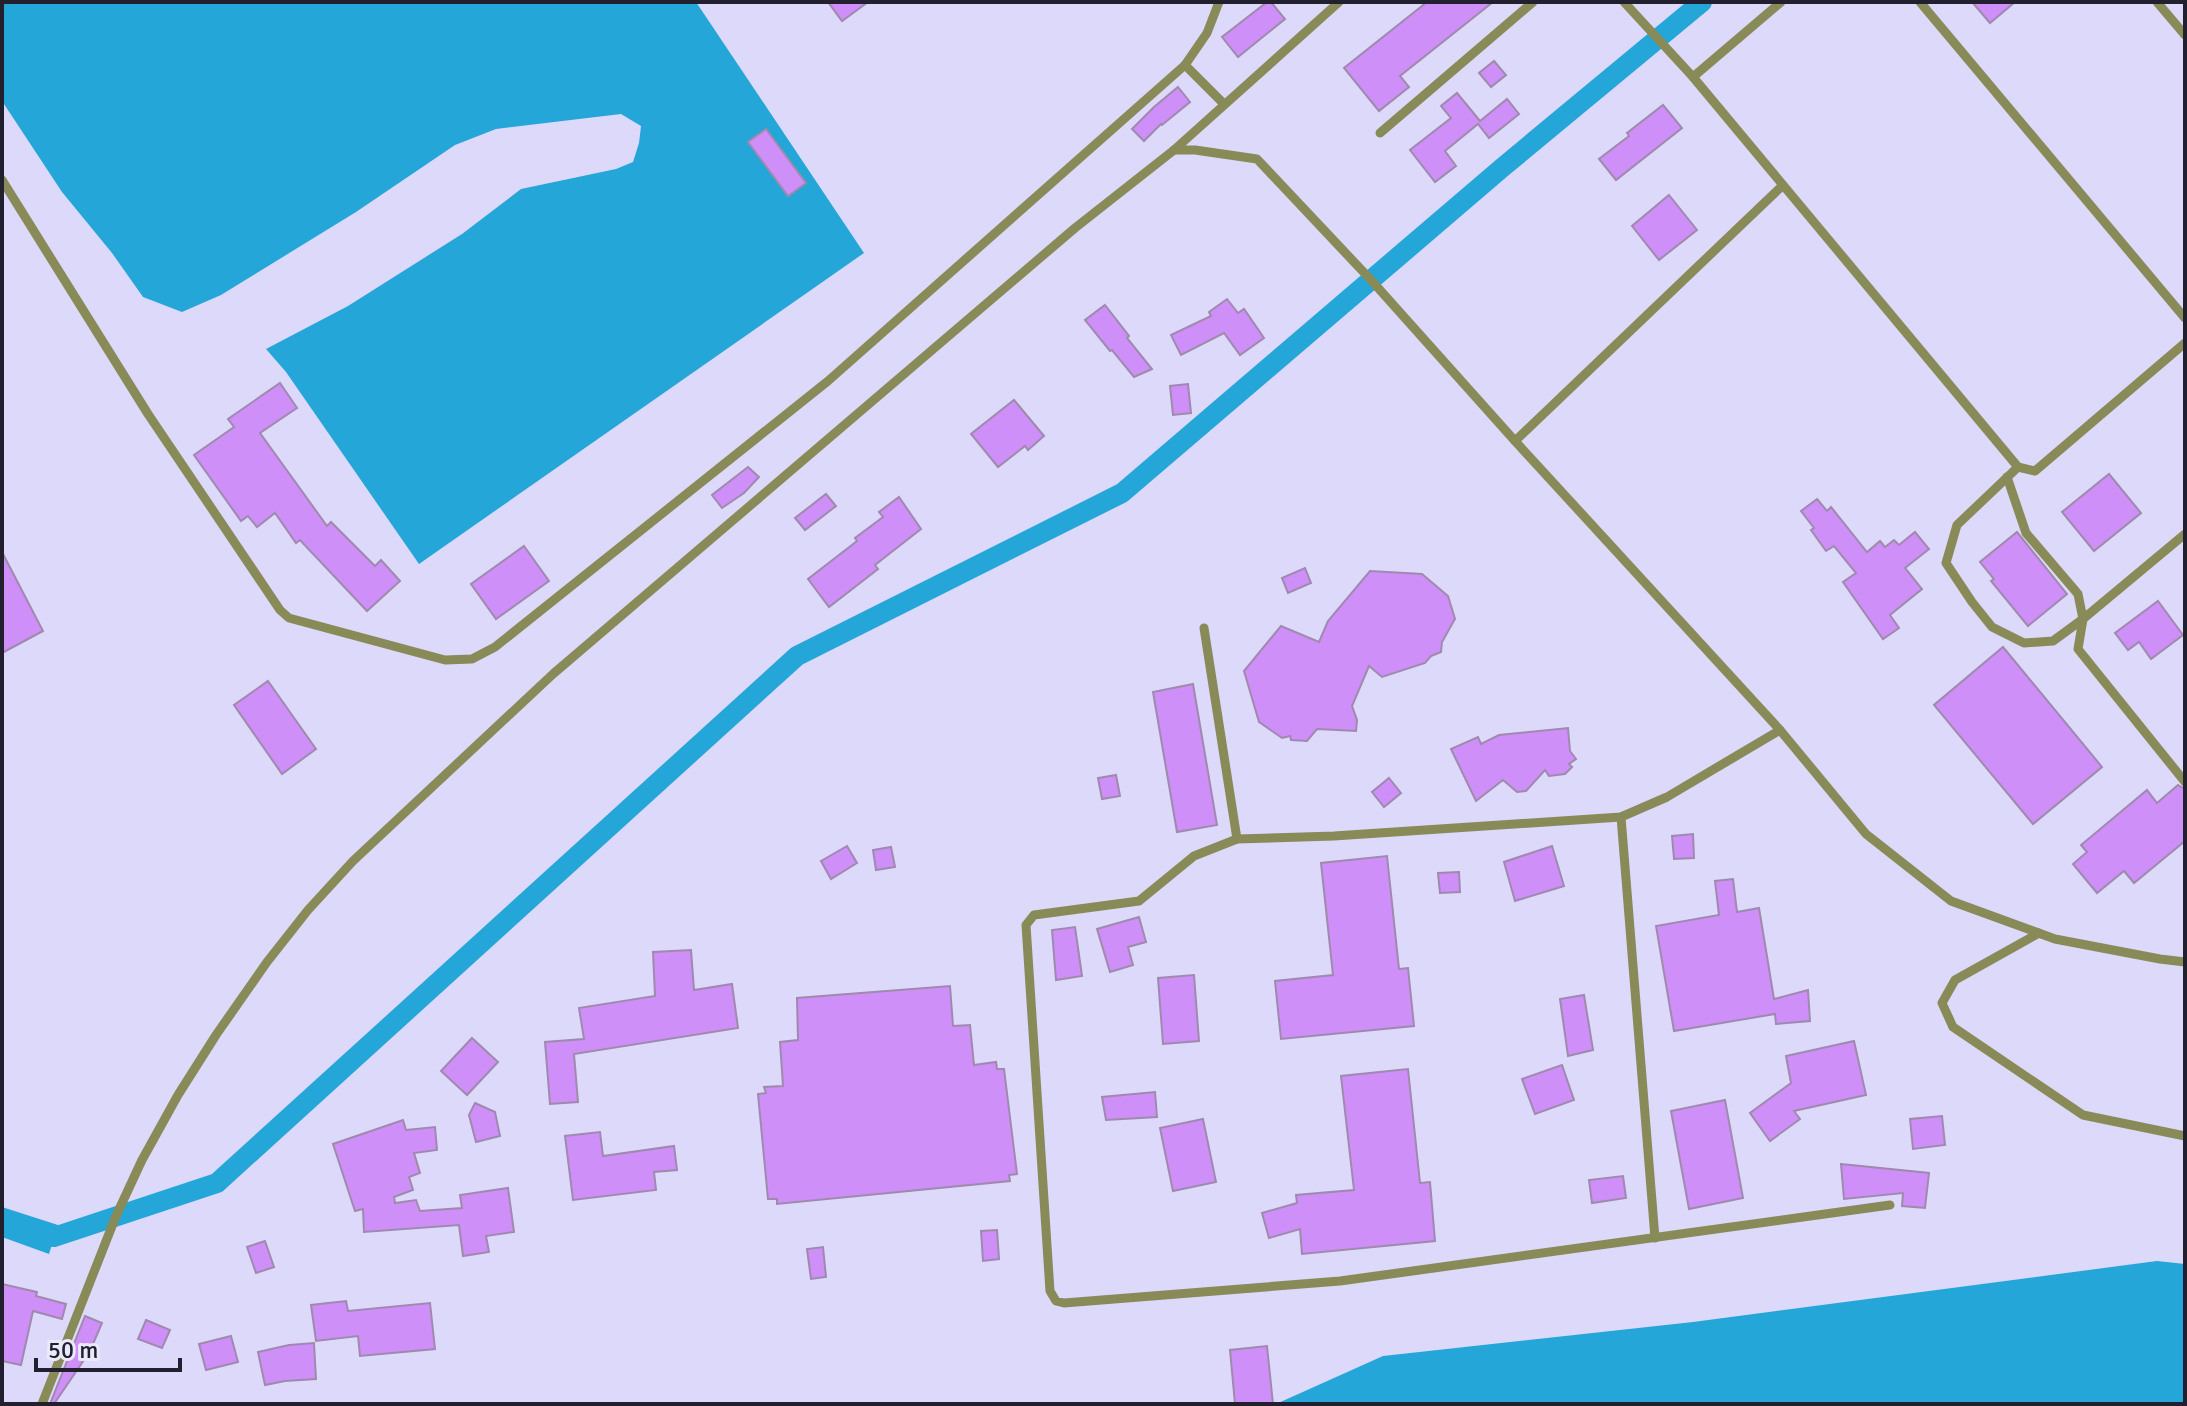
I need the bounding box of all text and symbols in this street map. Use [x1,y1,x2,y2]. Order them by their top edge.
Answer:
scale bar [36,1322,180,1372]
text: 50 m [48,1335,98,1365]

